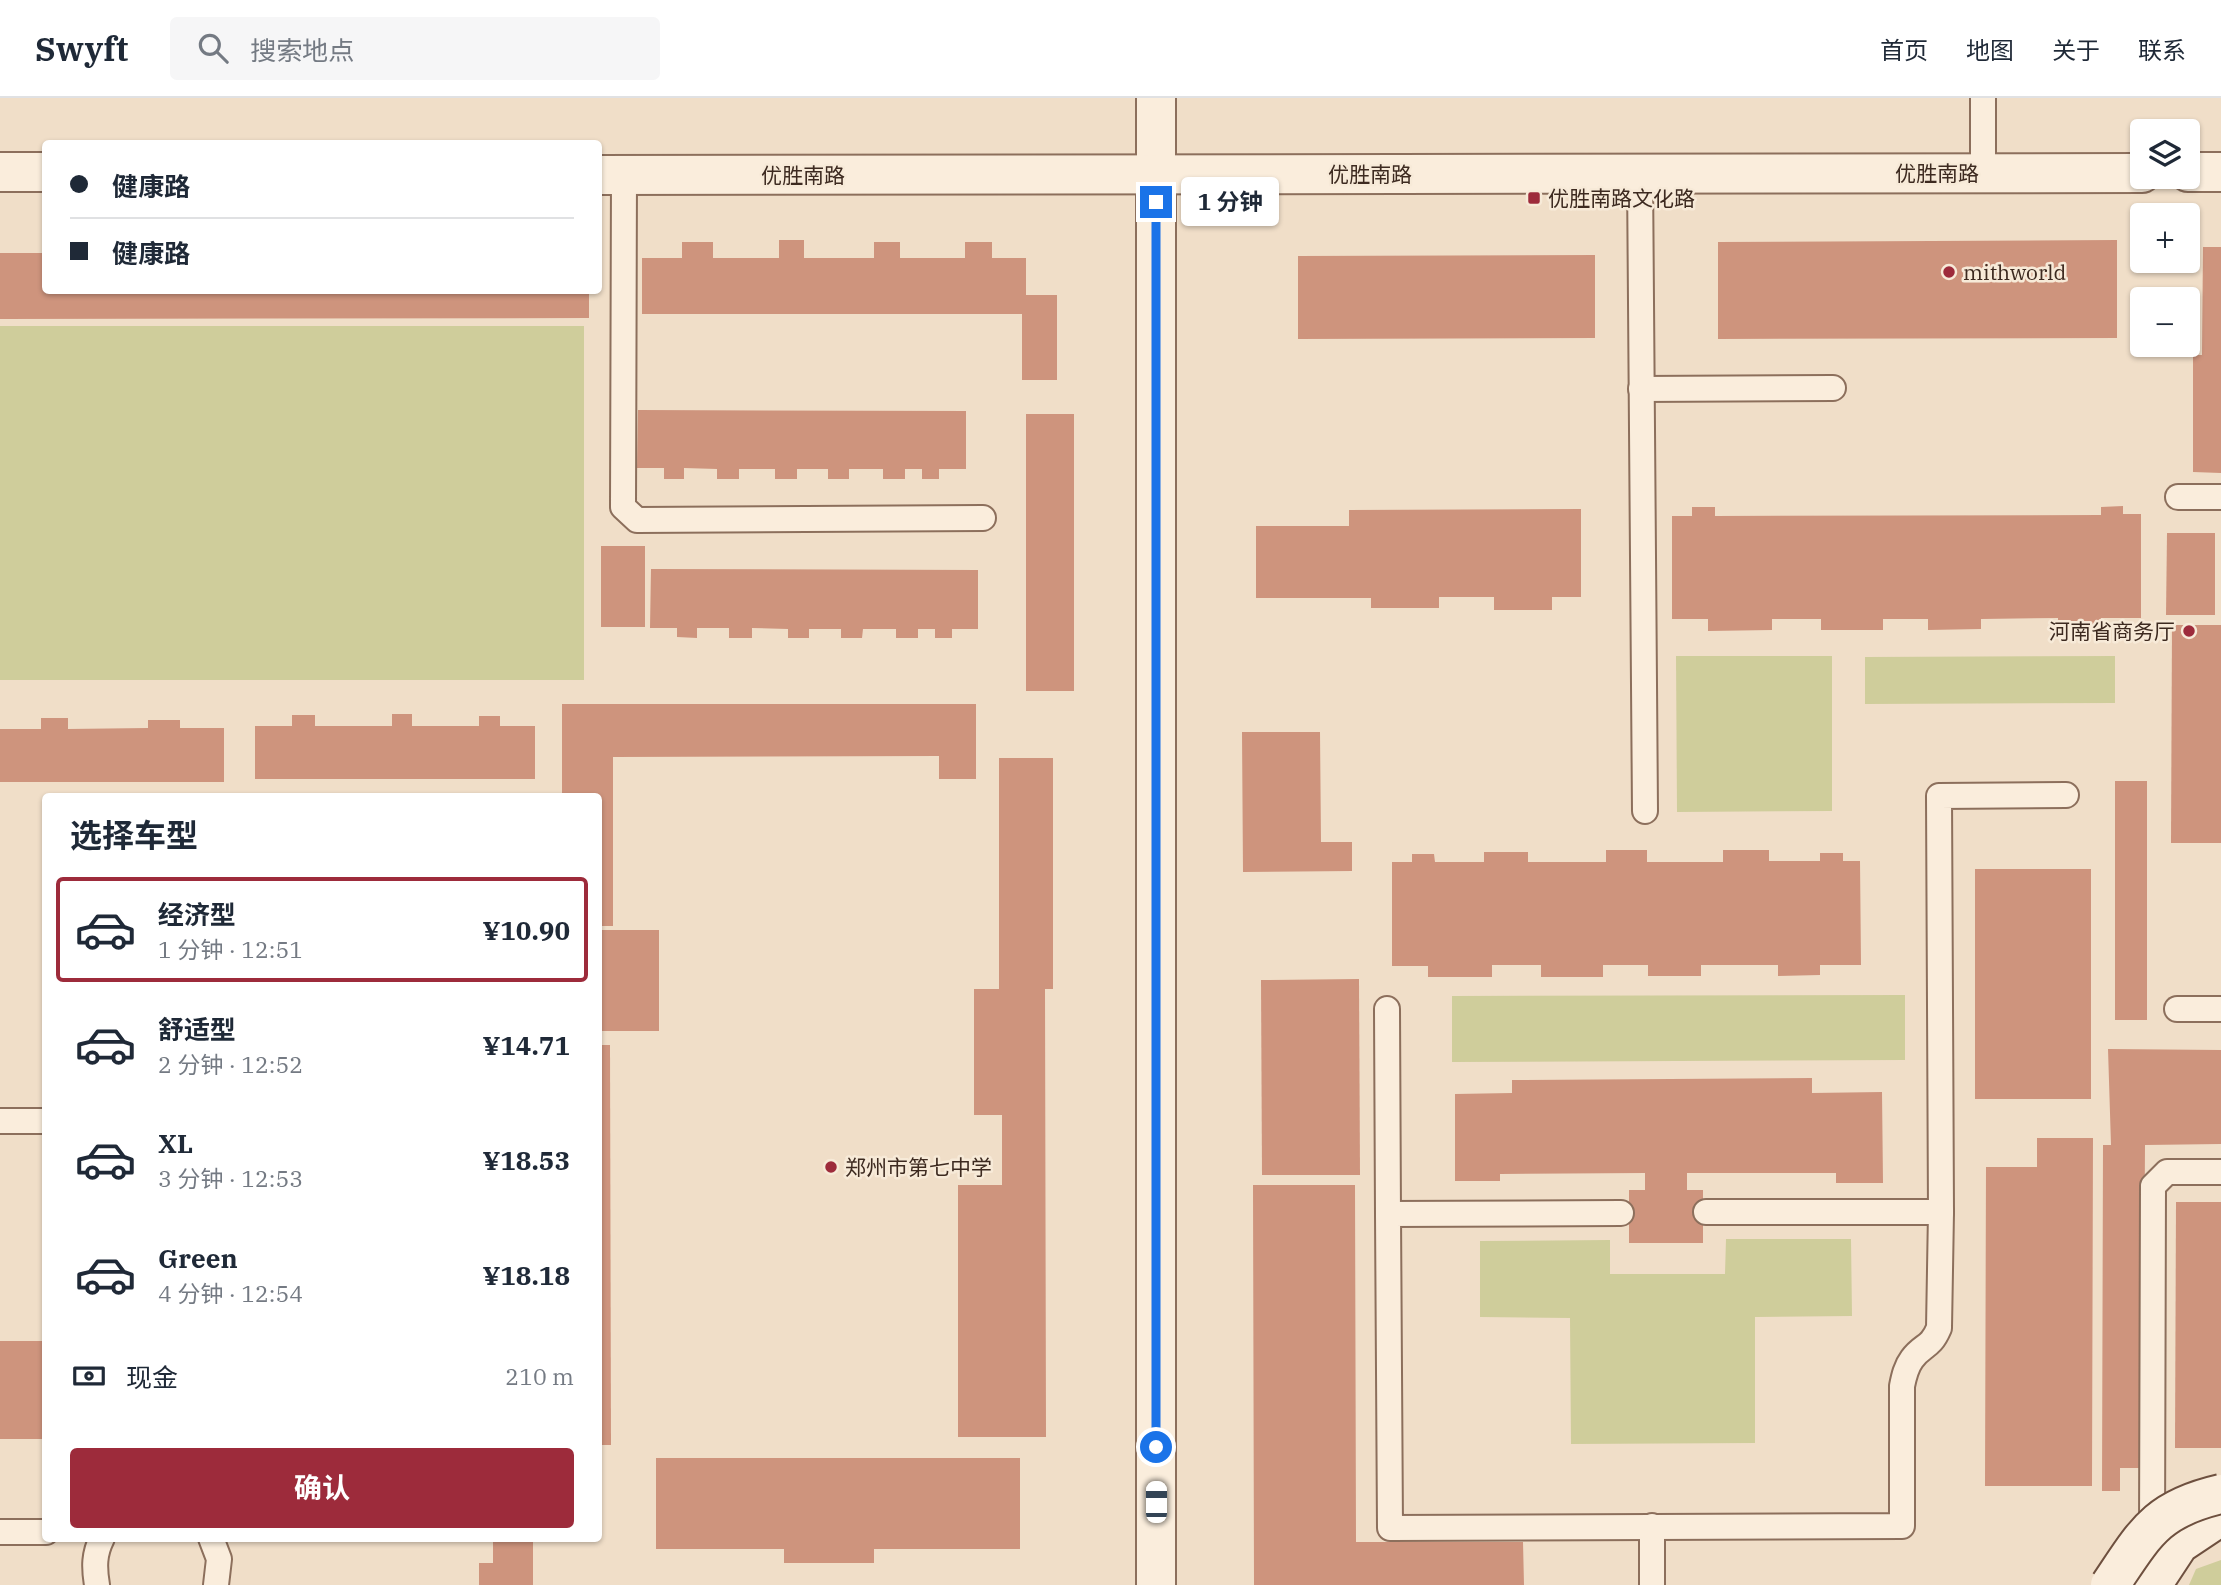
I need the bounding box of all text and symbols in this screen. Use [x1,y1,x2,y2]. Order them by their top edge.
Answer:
search box [170,17,660,80]
text: Swyft [35,27,128,70]
icon: search [194,29,232,67]
text: 搜索地点 [250,33,354,67]
text: 首页 [1880,34,1928,66]
text: 地图 [1966,34,2014,66]
text: 关于 [2052,34,2100,66]
text: 联系 [2138,34,2186,66]
map controls [2130,119,2200,357]
button: layers [2130,119,2200,189]
street label: 优胜南路 [1895,159,1979,187]
street label: 优胜南路 [1328,160,1412,188]
street label: 优胜南路 [761,161,845,189]
text: 健康路 [112,169,190,203]
callout: 1 分钟 [1180,178,1278,226]
place label: 优胜南路文化路 [1548,184,1695,212]
route end [1140,186,1172,218]
text: 1 分钟 [1197,186,1263,216]
marker: 优胜南路文化路 [1526,190,1542,206]
button: + [2130,203,2200,273]
text: 健康路 [112,236,190,270]
place label: mithworld [1963,258,2067,286]
marker: mithworld [1941,264,1957,280]
button: − [2130,287,2200,357]
place label: 河南省商务厅 [2049,617,2175,645]
marker: 河南省商务厅 [2181,623,2197,639]
text: 选择车型 [70,814,198,856]
text: 经济型 [158,897,236,931]
icon: car [74,898,137,961]
text: ¥10.90 [483,913,570,947]
text: 1 分钟 · 12:51 [158,934,303,964]
text: 舒适型 [158,1012,236,1046]
icon: car [74,1013,137,1076]
text: ¥14.71 [483,1028,570,1062]
text: 2 分钟 · 12:52 [158,1049,303,1079]
text: XL [158,1126,193,1160]
icon: car [74,1128,137,1191]
text: ¥18.53 [483,1143,570,1177]
place label: 郑州市第七中学 [845,1153,992,1181]
marker: 郑州市第七中学 [823,1159,839,1175]
text: 3 分钟 · 12:53 [158,1163,303,1193]
text: Green [158,1241,238,1275]
icon: car [74,1243,137,1306]
text: ¥18.18 [483,1258,570,1292]
text: 4 分钟 · 12:54 [158,1278,303,1308]
icon: cash [70,1357,108,1395]
text: 现金 [126,1360,178,1394]
text: 210 m [505,1361,574,1391]
route start [1140,1431,1172,1463]
button: 确认 [70,1448,574,1528]
car [1146,1481,1167,1523]

